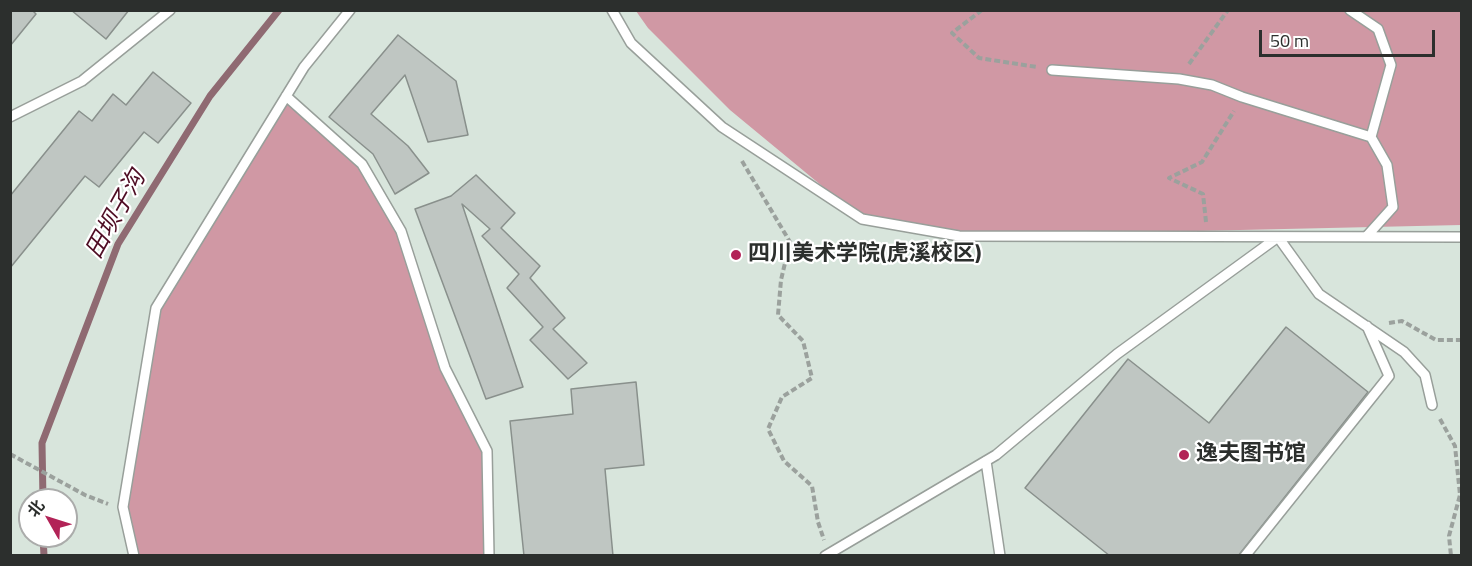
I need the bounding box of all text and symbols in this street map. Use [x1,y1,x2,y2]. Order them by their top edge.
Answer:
scale bar [1262,18,1438,56]
text: 50 m [1270,27,1309,54]
water label: 田坝子沟 [81,166,153,264]
place label: 四川美术学院(虎溪校区) [748,242,982,268]
marker: 四川美术学院(虎溪校区) [729,248,743,262]
place label: 逸夫图书馆 [1196,442,1306,468]
marker: 逸夫图书馆 [1177,448,1191,462]
north arrow [18,488,78,548]
text: 北 [21,494,50,522]

